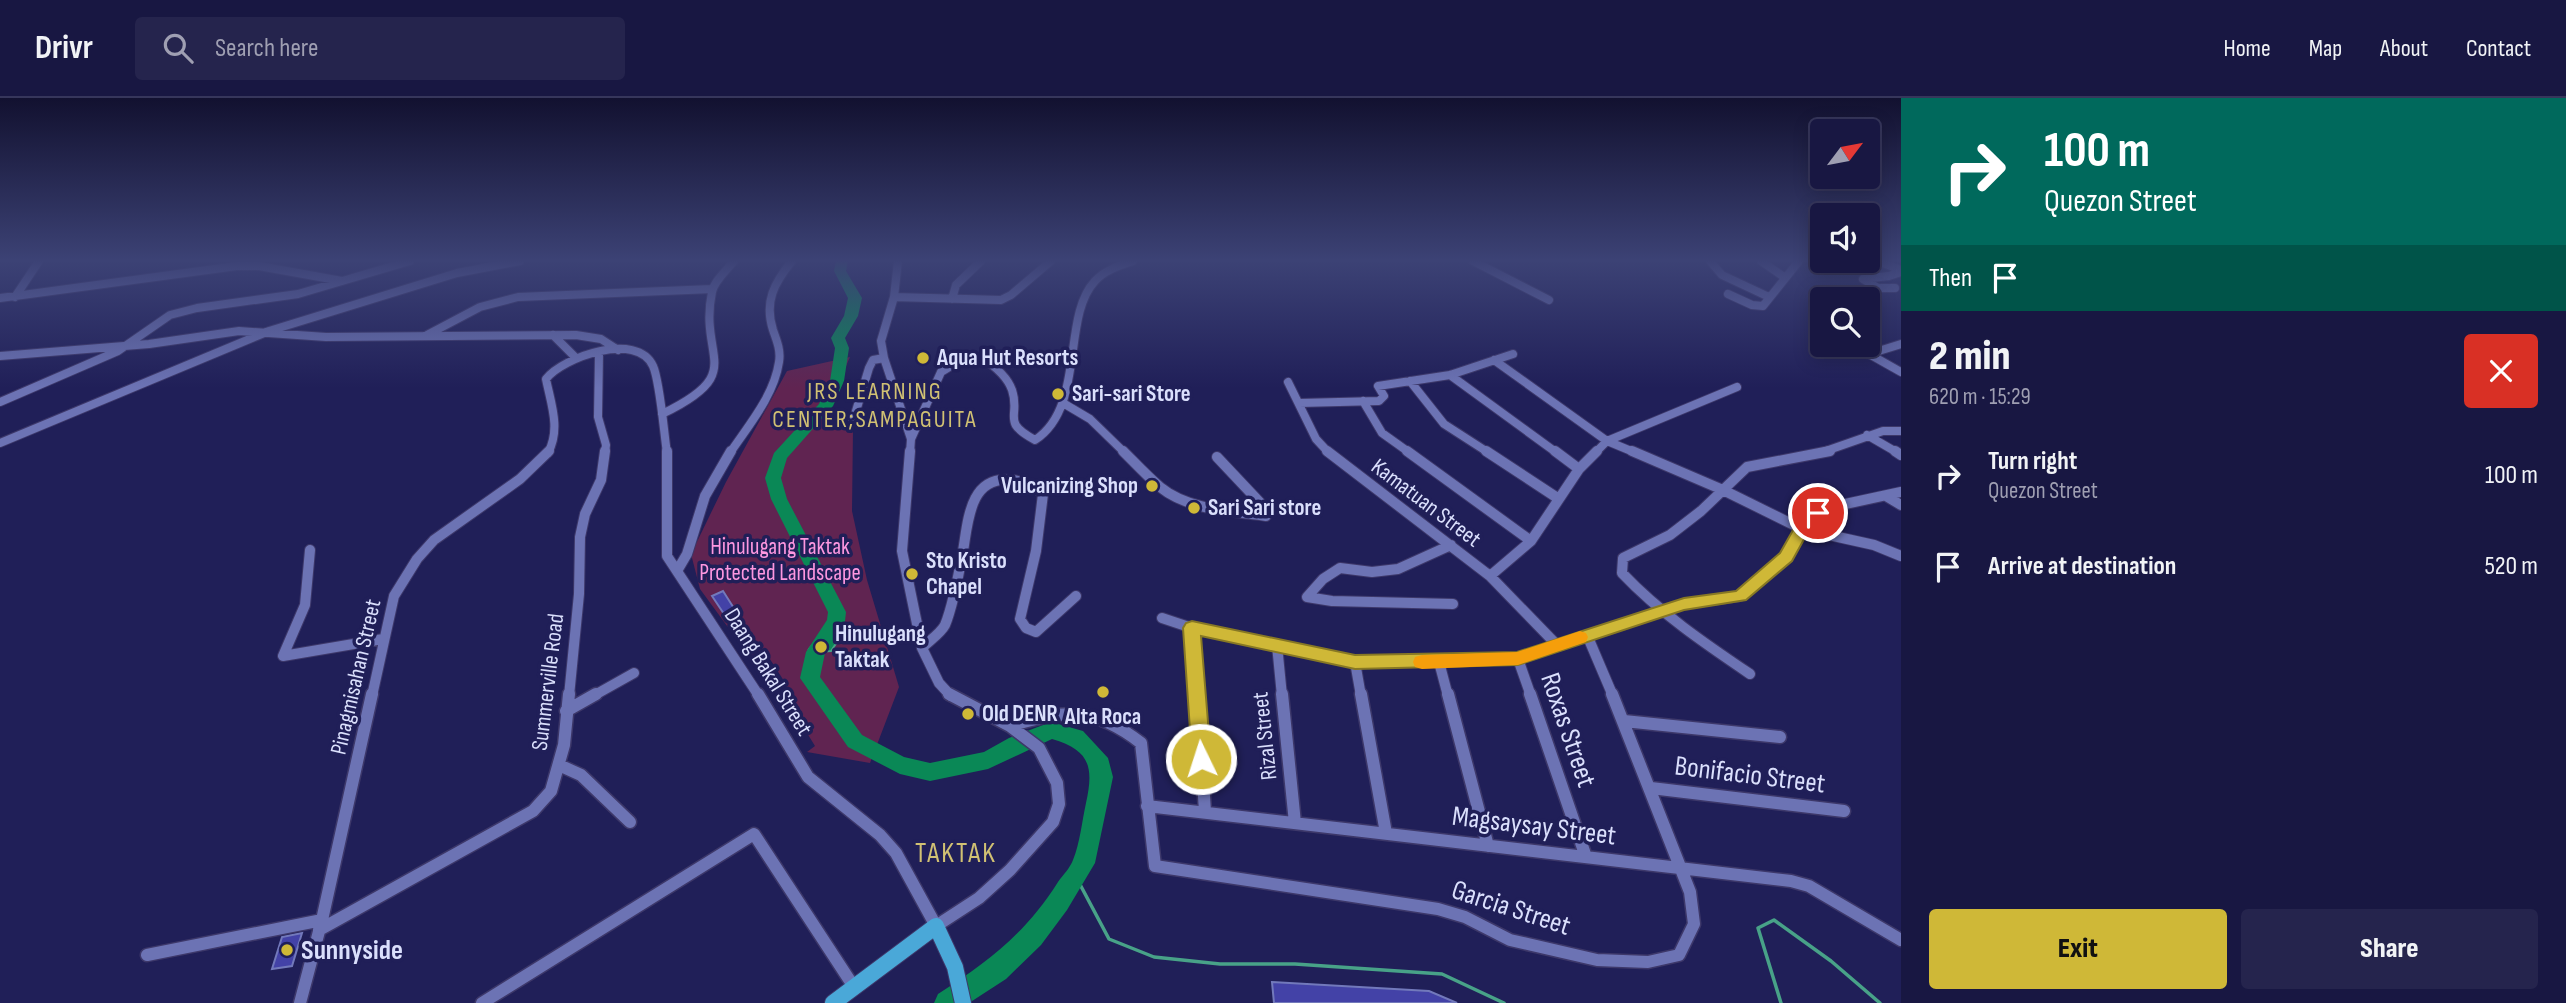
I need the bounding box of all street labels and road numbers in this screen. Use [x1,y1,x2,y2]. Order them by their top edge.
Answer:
street label: Kamatuan Street [1366,453,1486,553]
street label: Pinagmisahan Street [325,597,387,757]
street label: Daang Bakal Street [718,603,818,741]
street label: Summerville Road [526,612,570,752]
street label: Roxas Street [1533,669,1603,791]
street label: Rizal Street [1246,691,1284,781]
street label: Bonifacio Street [1673,749,1827,801]
street label: Magsaysay Street [1450,800,1618,852]
street label: Garcia Street [1447,873,1575,943]

